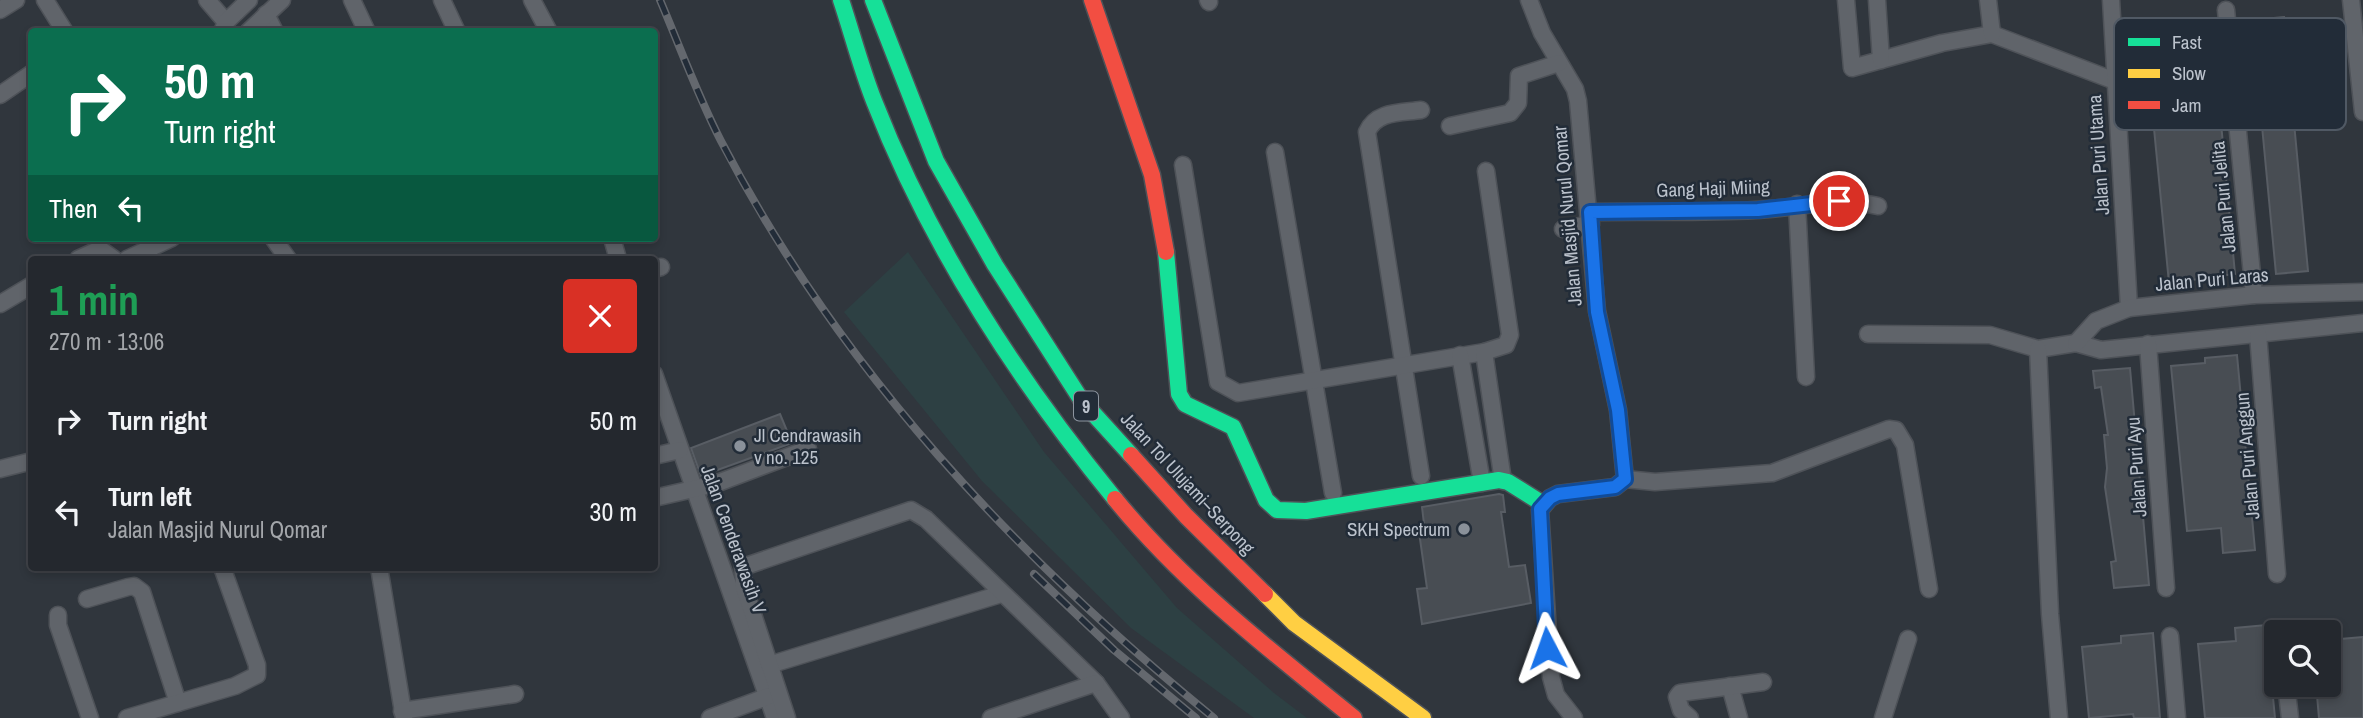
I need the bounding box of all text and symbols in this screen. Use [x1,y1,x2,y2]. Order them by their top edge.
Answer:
legend [2114,18,2346,130]
text: Fast [2172,29,2202,55]
text: 50 m [164,47,256,113]
icon: right [49,56,140,147]
text: Slow [2172,60,2207,86]
text: Jam [2172,92,2201,118]
street label: Jalan Puri Utama [2081,94,2115,216]
text: Turn right [164,110,276,153]
street label: Jalan Masjid Nurul Qomar [1546,124,1588,307]
street label: Jalan Puri Jelita [2204,140,2242,254]
pin [1809,171,1869,231]
street label: Gang Haji Miing [1656,173,1770,203]
icon: arrive [1820,182,1858,220]
icon: left [112,189,150,227]
text: Then [49,191,98,226]
street label: Jalan Puri Laras [2154,261,2270,297]
text: 1 min [49,272,139,328]
button: close [563,279,637,353]
text: 270 m · 13:06 [49,326,164,357]
street label: Jalan Puri Anggun [2229,391,2265,521]
road number: 9 [1074,392,1098,420]
icon: right [49,402,87,440]
text: Turn right [108,403,207,438]
text: 50 m [590,403,637,438]
street label: Jalan Tol Ulujami–Serpong [1115,406,1261,560]
street label: Jalan Puri Ayu [2120,416,2152,518]
place label: Jl Cendrawasih v no. 125 [754,422,861,470]
marker: Jl Cendrawasih v no. 125 [732,438,748,454]
street label: Jalan Cenderawasih V [695,461,773,618]
text: Turn left [108,479,192,514]
icon: left [49,493,87,531]
text: 30 m [590,494,637,529]
text: Jalan Masjid Nurul Qomar [108,514,327,545]
place label: SKH Spectrum [1347,516,1450,542]
marker: SKH Spectrum [1456,521,1472,537]
position arrow [1510,611,1584,685]
map controls [2264,620,2341,697]
button: search [2264,620,2341,697]

